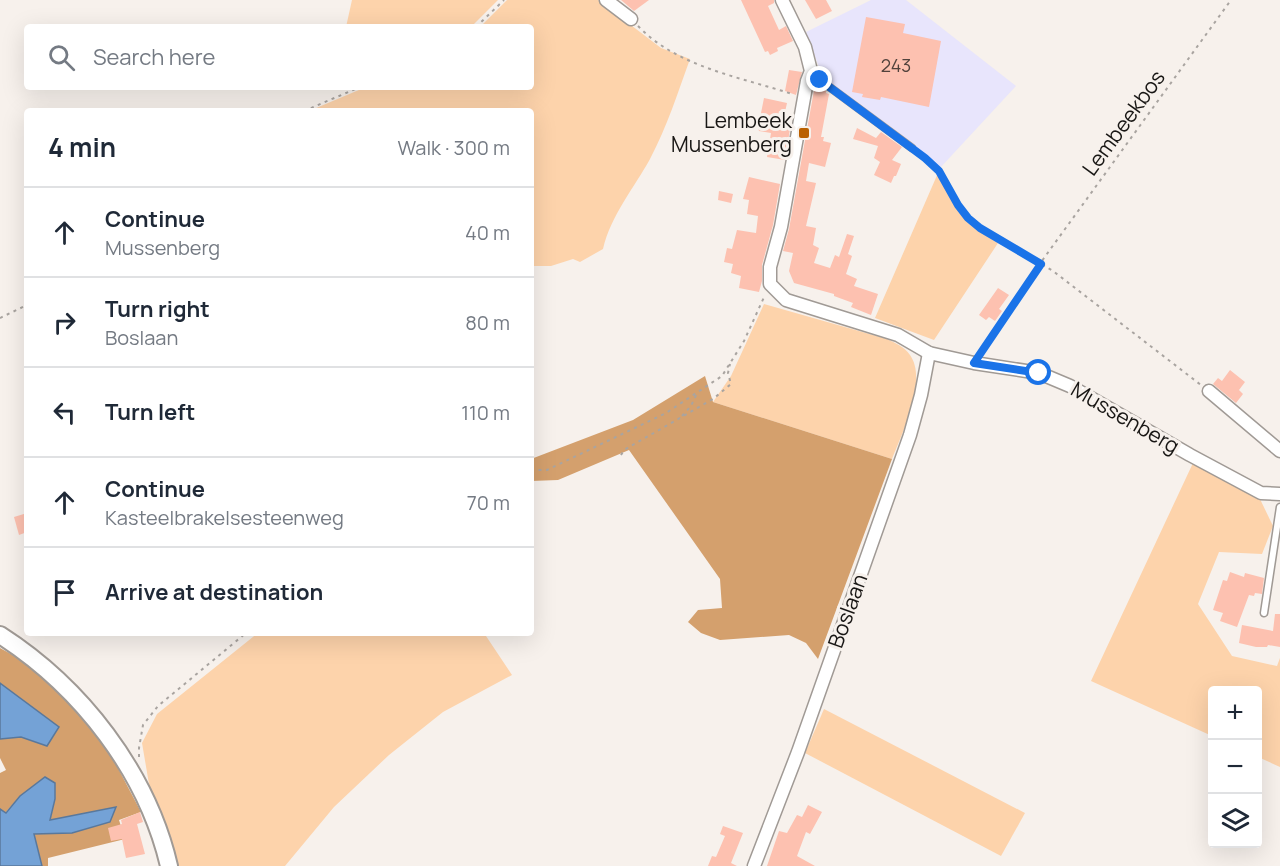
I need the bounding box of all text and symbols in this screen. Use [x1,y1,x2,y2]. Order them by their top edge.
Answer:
search box [24,24,534,90]
icon: search [45,41,78,74]
text: Search here [93,42,215,72]
house number: 243 [881,53,911,77]
street label: Lembeekbos [1076,64,1171,181]
route end [806,66,832,92]
place label: Lembeek Mussenberg [671,106,793,158]
marker: Lembeek Mussenberg [797,126,811,140]
text: 4 min [48,129,116,165]
text: Walk · 300 m [398,134,510,161]
text: Continue [105,204,205,234]
icon: ahead [48,216,81,249]
text: 40 m [465,219,510,246]
text: Mussenberg [105,234,220,261]
text: Turn right [105,294,210,324]
icon: right [48,306,81,339]
text: 80 m [465,309,510,336]
text: Boslaan [105,324,178,351]
route start [1025,359,1051,385]
street label: Mussenberg [1066,375,1185,459]
icon: left [48,396,81,429]
text: Turn left [105,397,195,427]
text: 110 m [461,399,510,426]
text: Continue [105,474,205,504]
icon: ahead [48,486,81,519]
text: 70 m [467,489,510,516]
text: Kasteelbrakelsesteenweg [105,504,344,531]
street label: Boslaan [821,570,873,652]
icon: arrive [48,576,81,609]
text: Arrive at destination [105,577,323,607]
map controls [1208,686,1262,848]
button: + [1208,686,1262,740]
button: − [1208,740,1262,794]
button: layers [1208,794,1262,848]

